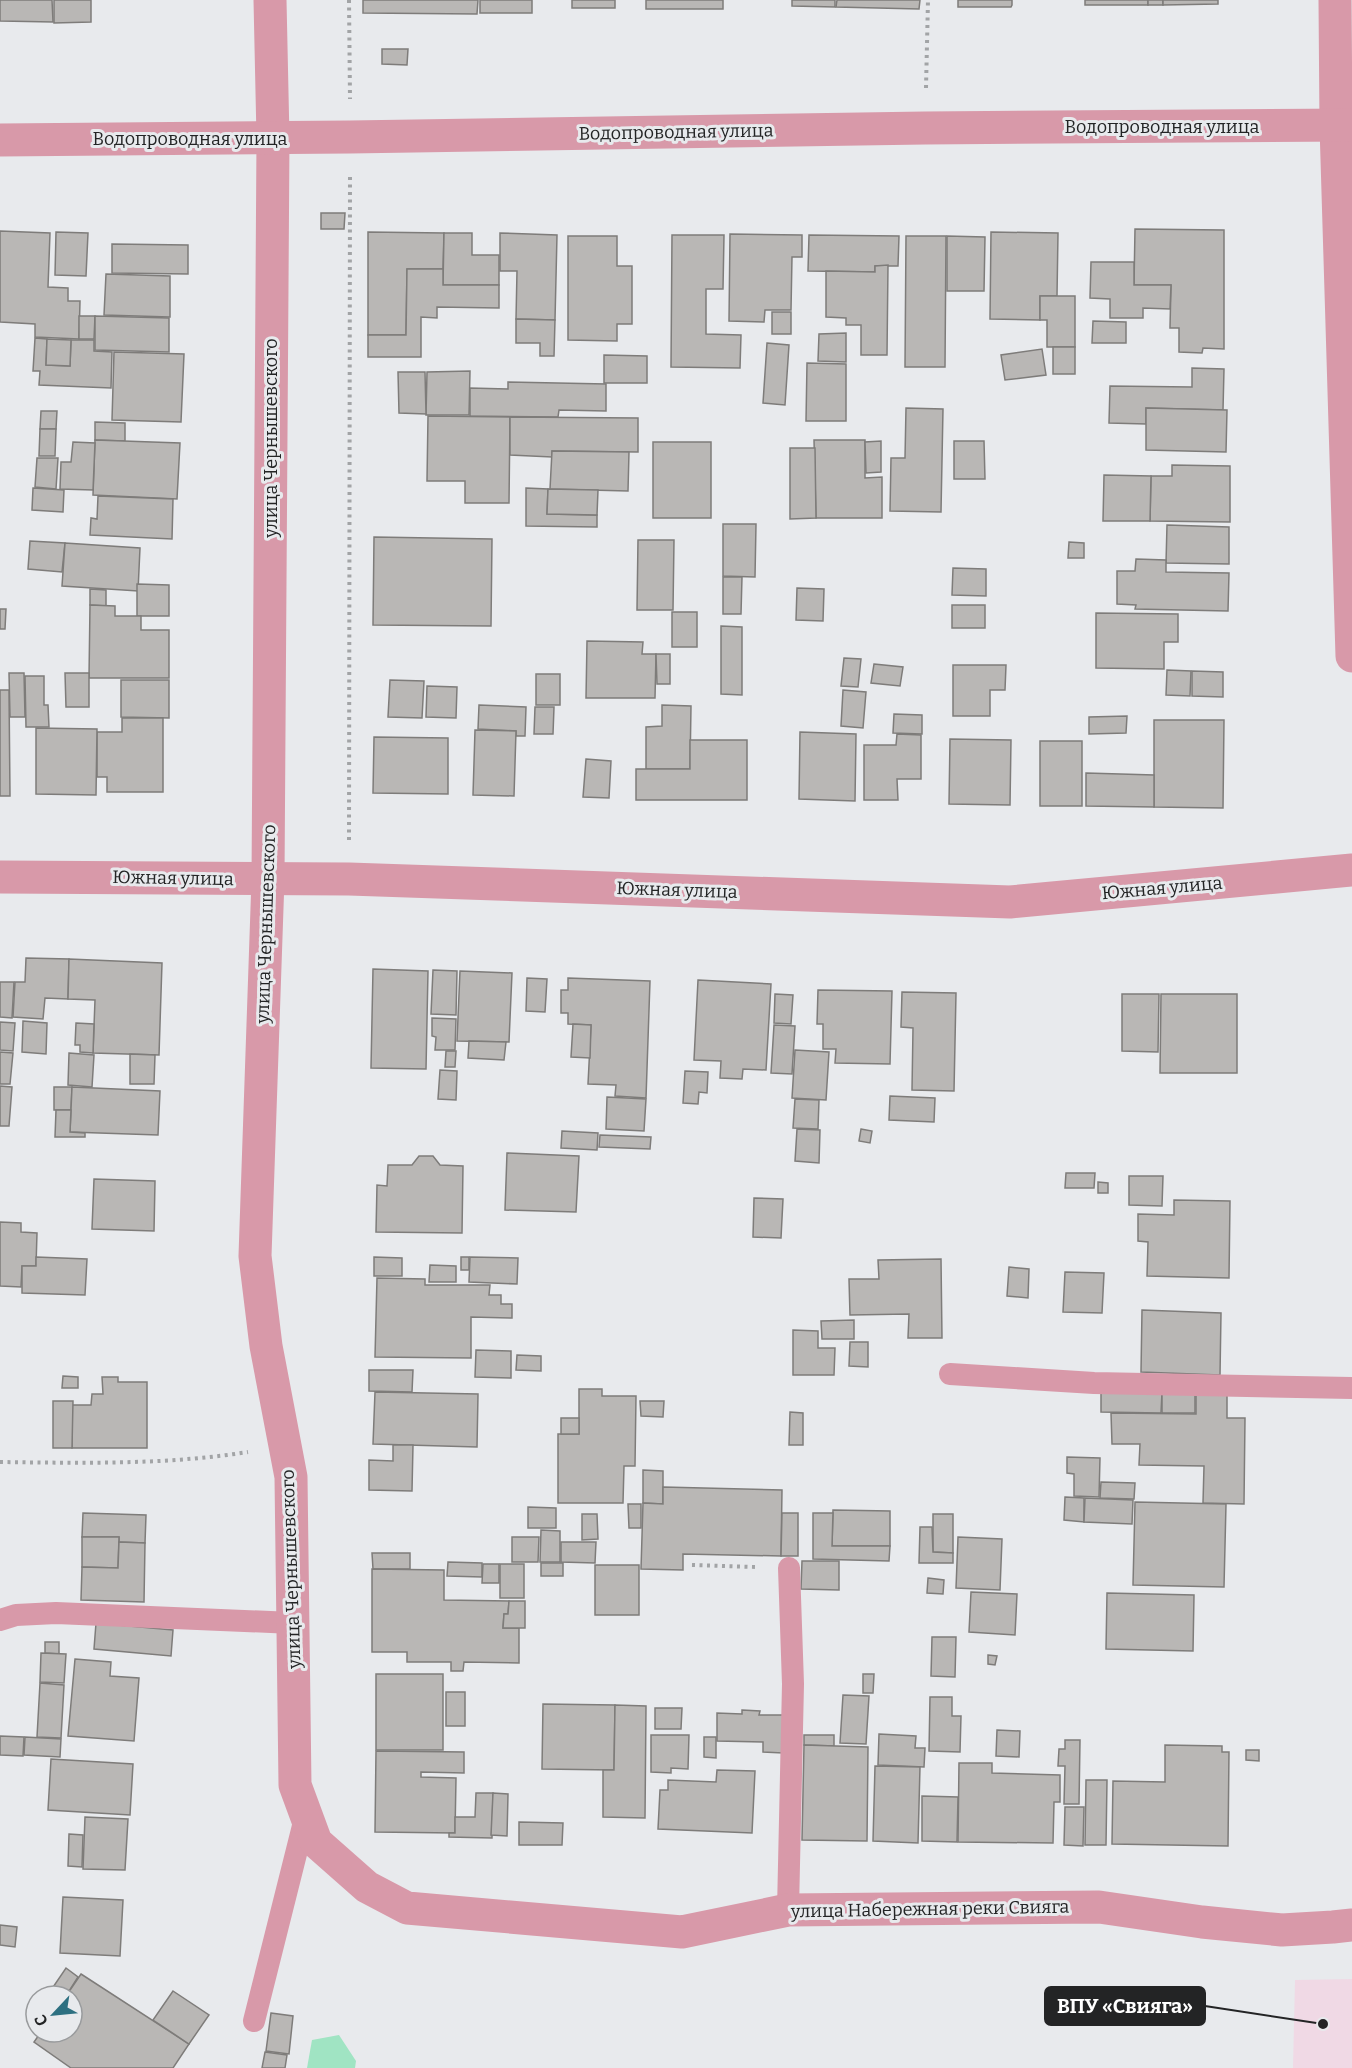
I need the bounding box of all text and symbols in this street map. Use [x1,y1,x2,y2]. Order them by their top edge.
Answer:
street label: Водопроводная улица [1065,116,1260,138]
street label: Водопроводная улица [578,119,774,145]
street label: Водопроводная улица [93,128,288,150]
street label: улица Чернышевского [260,338,282,539]
street label: улица Чернышевского [251,824,280,1025]
street label: Южная улица [112,866,234,890]
street label: Южная улица [1101,872,1223,904]
street label: Южная улица [616,877,738,903]
street label: улица Чернышевского [277,1469,306,1670]
street label: улица Набережная реки Свияга [790,1896,1070,1922]
north arrow [24,1984,84,2044]
callout: ВПУ «Свияга» [1045,1987,1205,2025]
text: ВПУ «Свияга» [1057,1994,1193,2018]
text: С [30,2012,52,2029]

